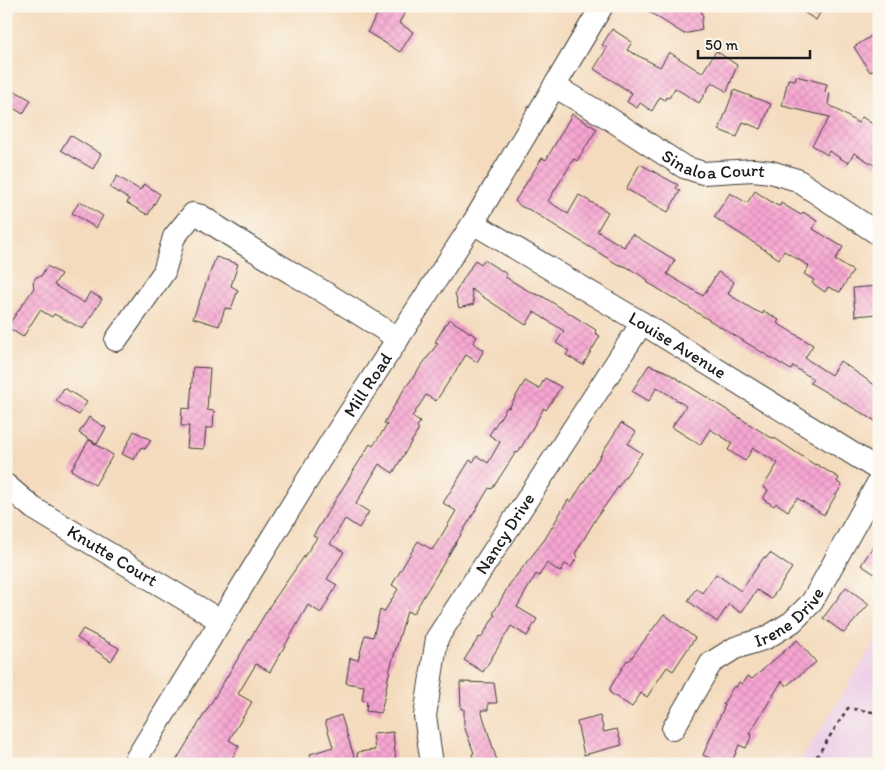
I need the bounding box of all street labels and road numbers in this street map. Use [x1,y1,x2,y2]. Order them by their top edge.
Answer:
street label: Sinaloa Court [658,145,766,185]
street label: Louise Avenue [625,307,730,383]
street label: Mill Road [339,348,397,421]
street label: Nancy Drive [470,489,539,578]
street label: Knutte Court [63,520,162,591]
street label: Irene Drive [752,584,829,652]

